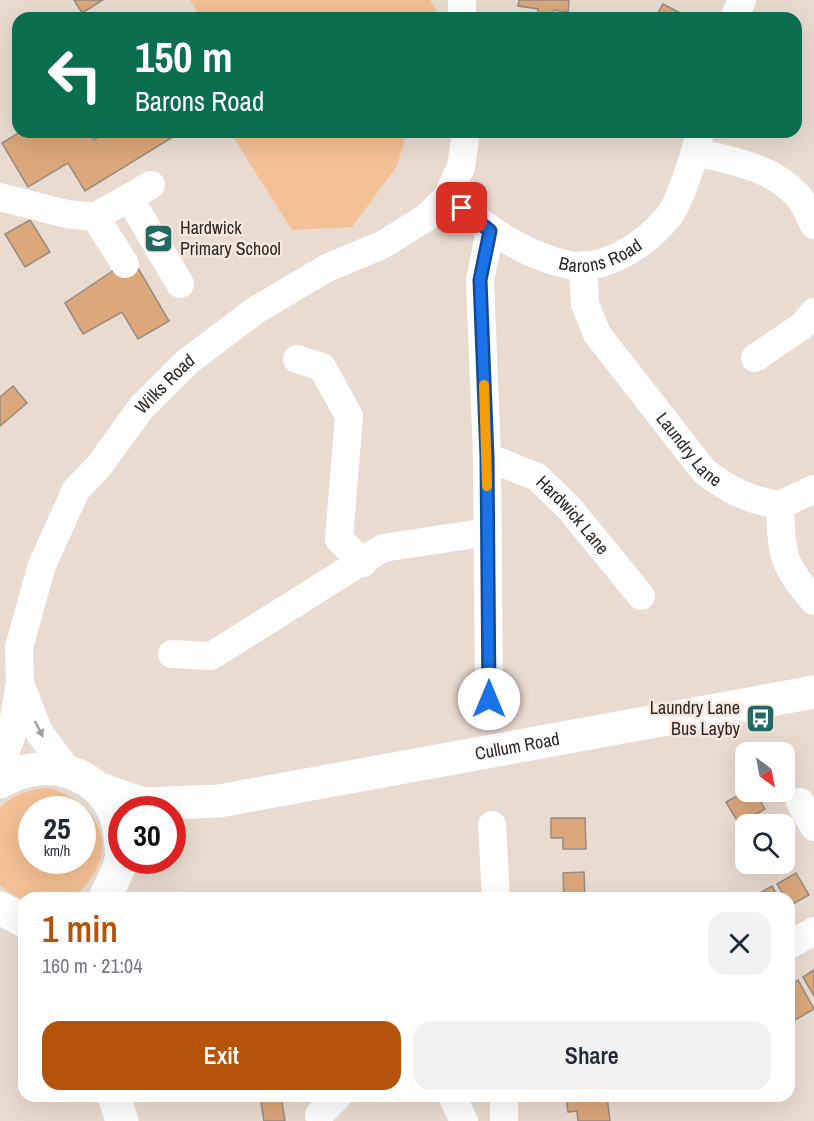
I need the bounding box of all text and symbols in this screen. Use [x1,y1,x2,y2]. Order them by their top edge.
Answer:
text: 150 m [135,29,233,85]
icon: left [36,36,114,114]
text: Barons Road [135,83,264,119]
pin [436,182,487,233]
icon: arrive [445,191,478,224]
place label: Hardwick Primary School [180,215,281,261]
school or university icon: Hardwick Primary School [143,222,175,254]
street label: Barons Road [556,233,647,278]
street label: Wilks Road [129,348,199,419]
street label: Laundry Lane [651,407,727,492]
street label: Hardwick Lane [531,470,615,560]
position arrow [457,667,521,731]
place label: Laundry Lane Bus Layby [650,695,741,741]
bus stop icon: Laundry Lane Bus Layby [745,702,777,734]
one-way arrow [34,720,44,738]
street label: Cullum Road [473,726,561,766]
north arrow [735,742,795,802]
map controls [735,742,795,874]
speed limit sign: 30 [108,796,186,874]
text: 25 [43,808,71,848]
button: search [735,814,795,874]
text: km/h [44,840,70,861]
text: 1 min [42,905,118,953]
button: close [708,912,771,975]
text: 160 m · 21:04 [42,952,142,979]
button: Exit [42,1021,401,1090]
button: Share [413,1021,771,1090]

